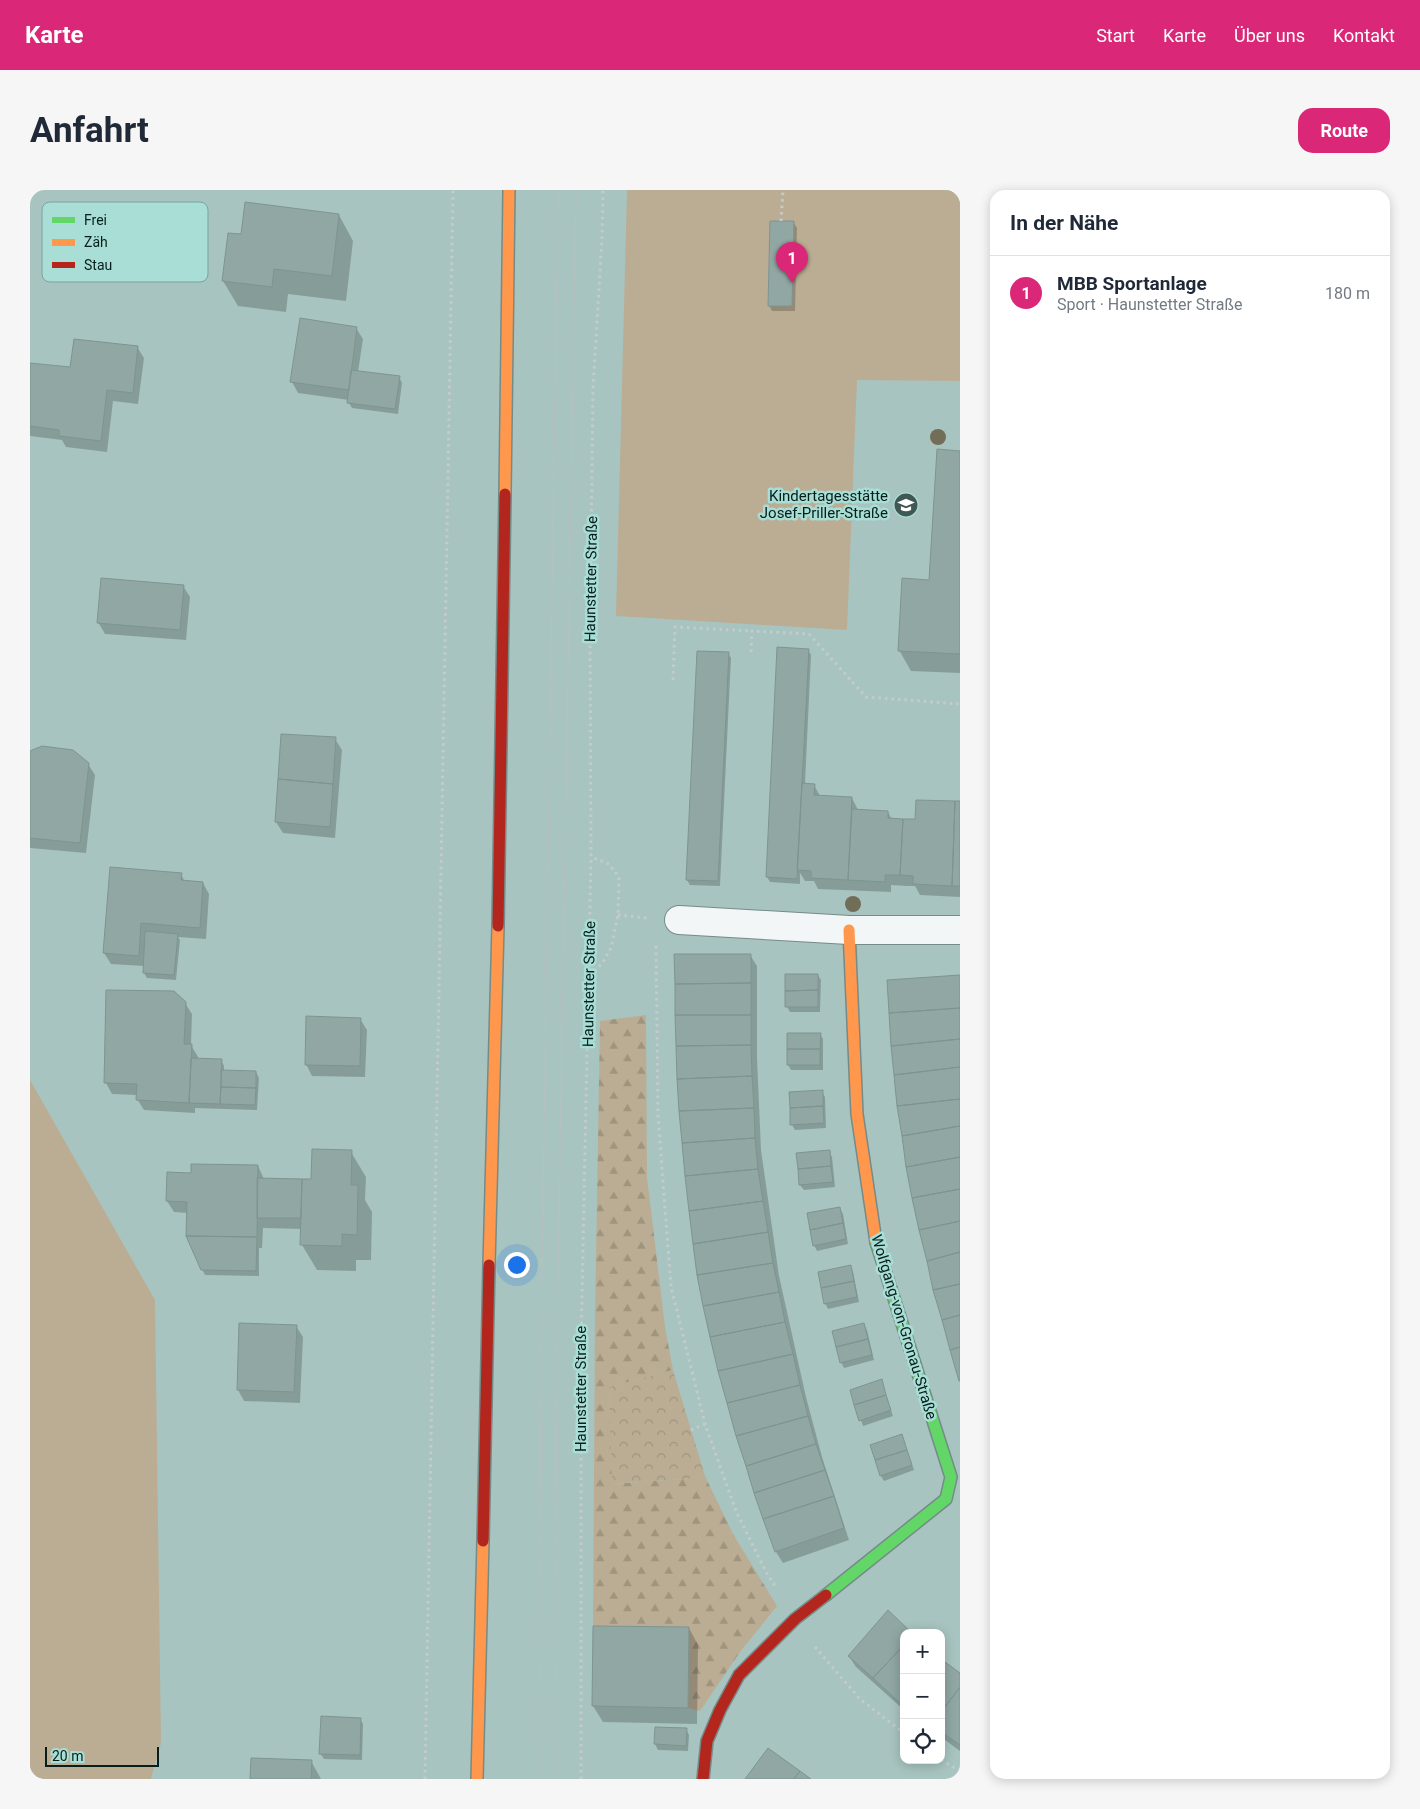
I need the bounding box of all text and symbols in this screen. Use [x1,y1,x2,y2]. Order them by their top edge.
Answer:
text: Karte [25,21,84,49]
text: Start [1096,25,1135,46]
text: Karte [1163,25,1206,46]
text: Über uns [1234,25,1305,46]
text: Kontakt [1333,25,1395,46]
button: Route [1298,108,1390,153]
text: Anfahrt [30,110,149,151]
legend [42,202,208,282]
text: In der Nähe [1010,211,1118,235]
text: Frei [84,212,107,228]
text: Zäh [84,234,108,250]
pin: 1 [776,242,808,283]
text: Stau [84,257,112,273]
text: MBB Sportanlage [1057,272,1207,295]
text: 1 [1021,284,1031,303]
text: 180 m [1325,284,1370,303]
text: Sport · Haunstetter Straße [1057,295,1242,314]
place label: Kindertagesstätte Josef-Priller-Straße [760,487,888,522]
school or university icon: Kindertagesstätte Josef-Priller-Straße [893,492,919,518]
street label: Haunstetter Straße [581,516,601,642]
street label: Haunstetter Straße [579,921,599,1047]
street label: Wolfgang-von-Gronau-Straße [867,1233,941,1422]
your location [504,1252,530,1278]
street label: Haunstetter Straße [572,1326,590,1452]
map controls [900,1629,945,1764]
button: + [900,1629,945,1674]
button: − [900,1674,945,1719]
button: locate [900,1719,945,1764]
scale bar [45,1744,159,1767]
text: 20 m [52,1748,84,1764]

